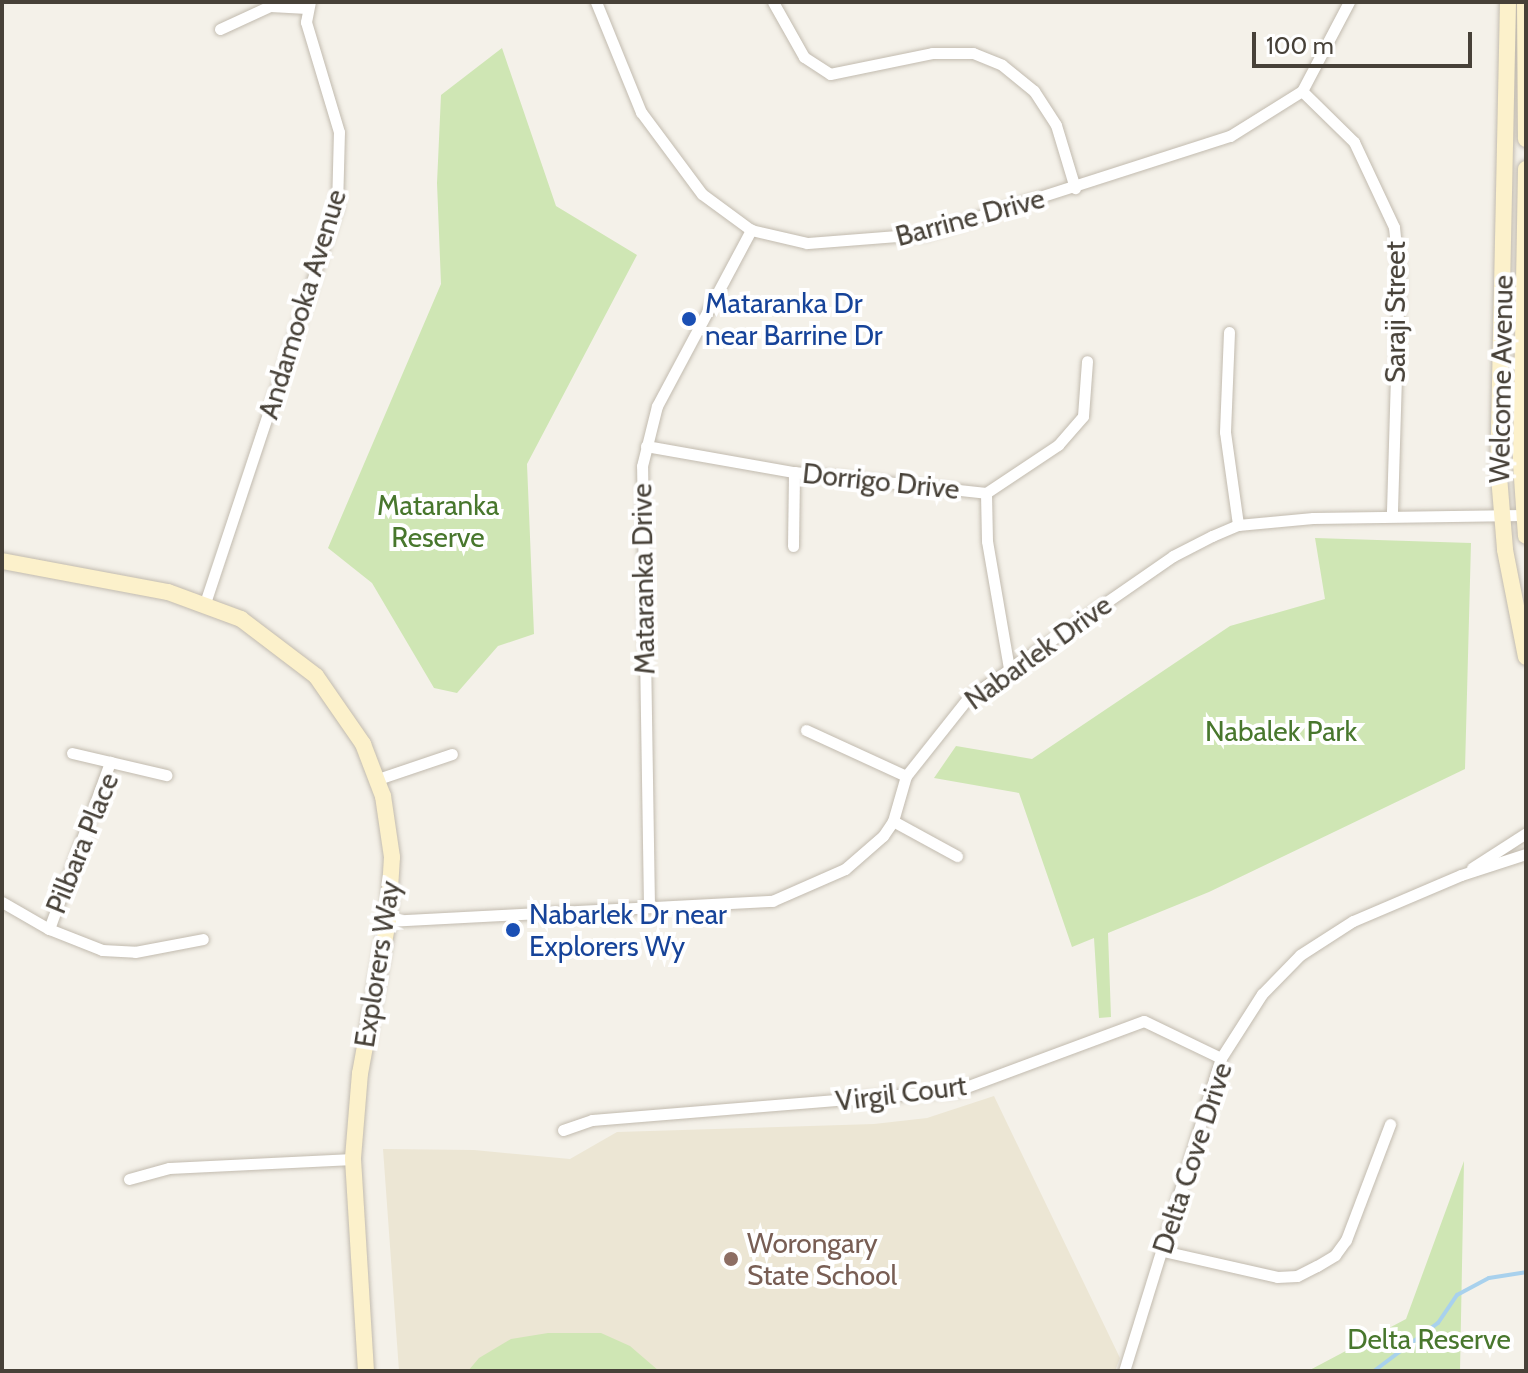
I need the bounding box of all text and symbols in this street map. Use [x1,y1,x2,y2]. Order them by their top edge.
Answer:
scale bar [1256,16,1476,66]
text: 100 m [1266,31,1334,60]
street label: Barrine Drive [892,181,1048,253]
street label: Andamooka Avenue [251,185,353,423]
street label: Saraji Street [1378,241,1412,383]
street label: Welcome Avenue [1482,275,1520,483]
place label: Mataranka Dr near Barrine Dr [705,286,883,352]
marker: Mataranka Dr near Barrine Dr [680,310,698,328]
street label: Dorrigo Drive [801,456,961,506]
street label: Mataranka Drive [625,483,661,675]
park label: Mataranka Reserve [377,488,499,554]
street label: Nabarlek Drive [958,588,1118,716]
park label: Nabalek Park [1205,714,1357,748]
street label: Pilbara Place [39,768,125,918]
street label: Explorers Way [347,878,407,1050]
place label: Nabarlek Dr near Explorers Wy [529,897,727,963]
marker: Nabarlek Dr near Explorers Wy [504,921,522,939]
street label: Delta Cove Drive [1145,1058,1239,1258]
street label: Virgil Court [834,1068,968,1118]
place label: Worongary State School [747,1226,897,1292]
marker: Worongary State School [722,1250,740,1268]
park label: Delta Reserve [1347,1322,1511,1356]

